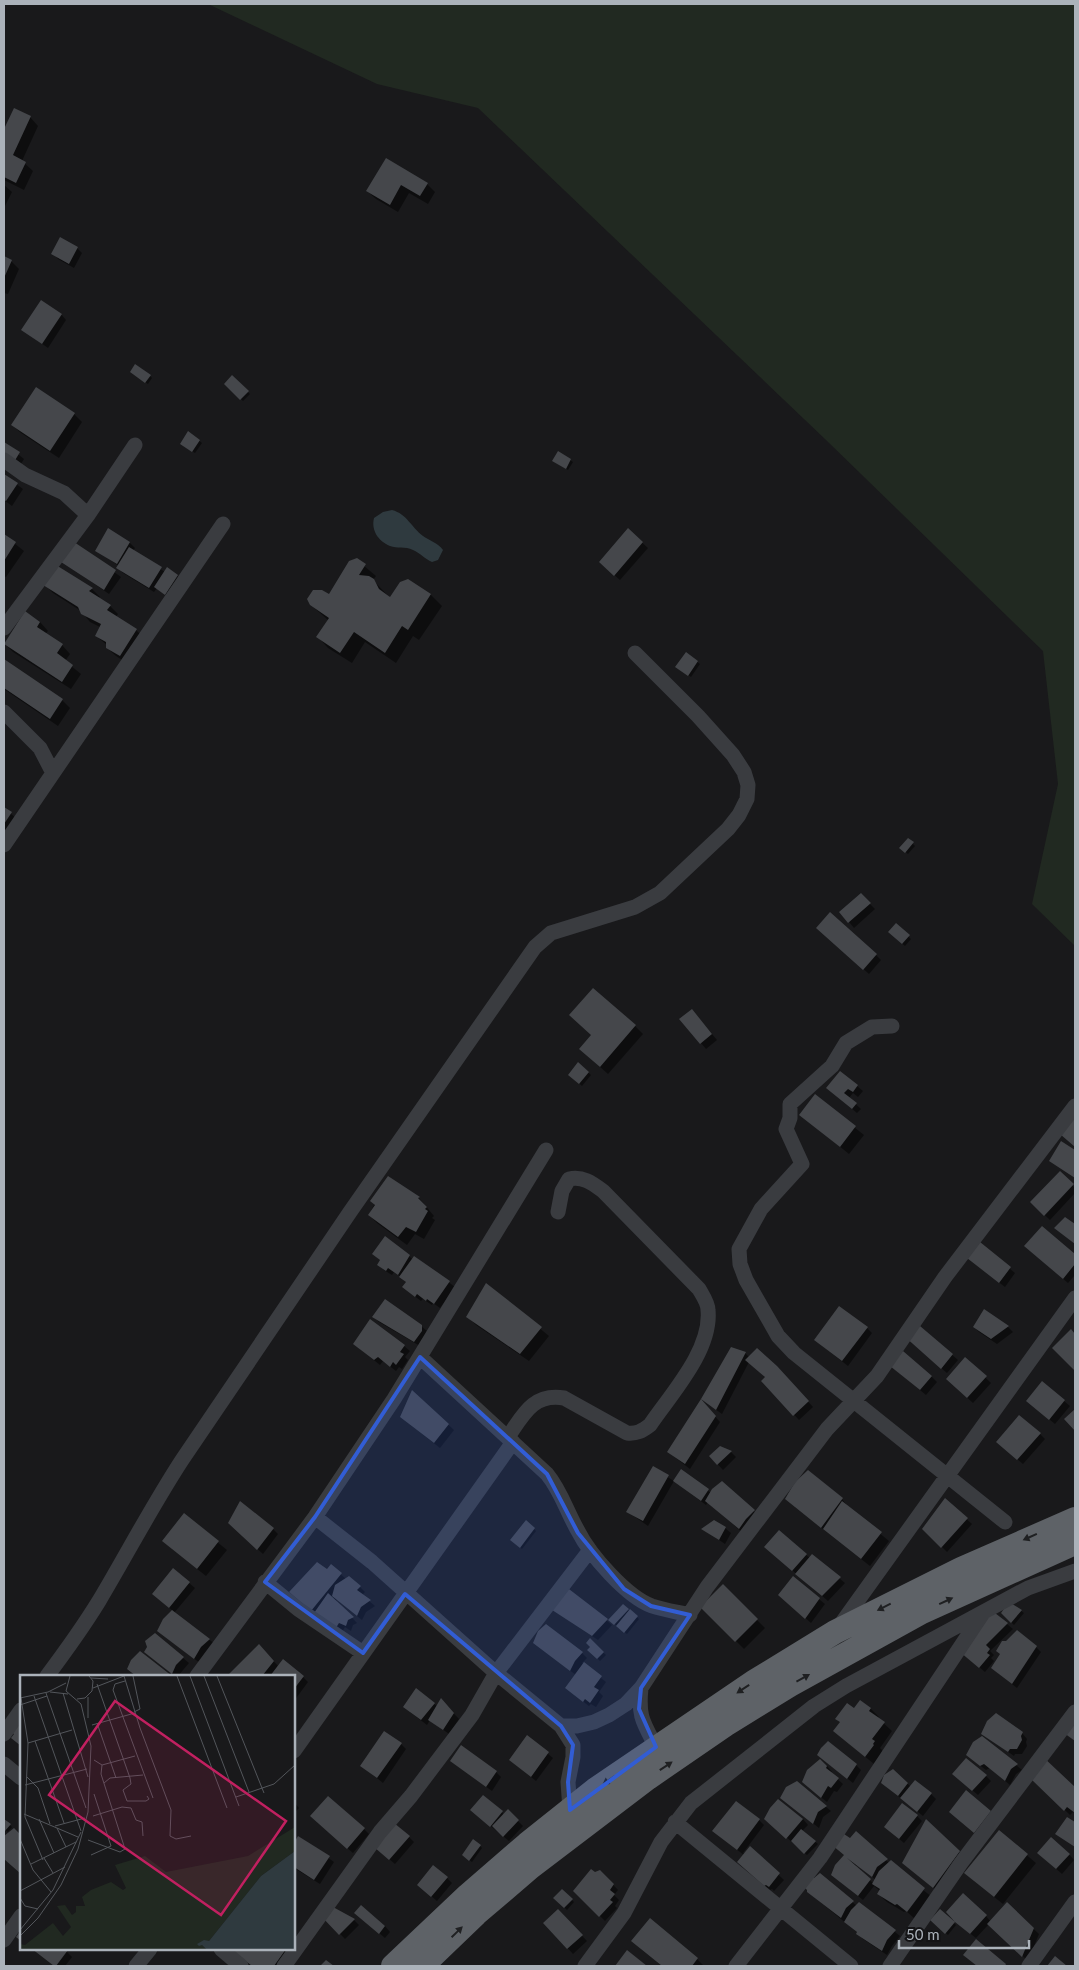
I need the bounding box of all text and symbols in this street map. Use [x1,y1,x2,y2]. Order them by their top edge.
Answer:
one-way arrow [1023,1534,1037,1542]
one-way arrow [939,1597,953,1605]
one-way arrow [876,1603,891,1612]
one-way arrow [795,1674,810,1682]
inset map [20,1675,295,1950]
one-way arrow [736,1684,750,1694]
one-way arrow [659,1761,673,1770]
one-way arrow [602,1775,616,1785]
scale bar [899,1918,1029,1950]
text: 50 m [906,1925,940,1943]
one-way arrow [451,1926,463,1938]

